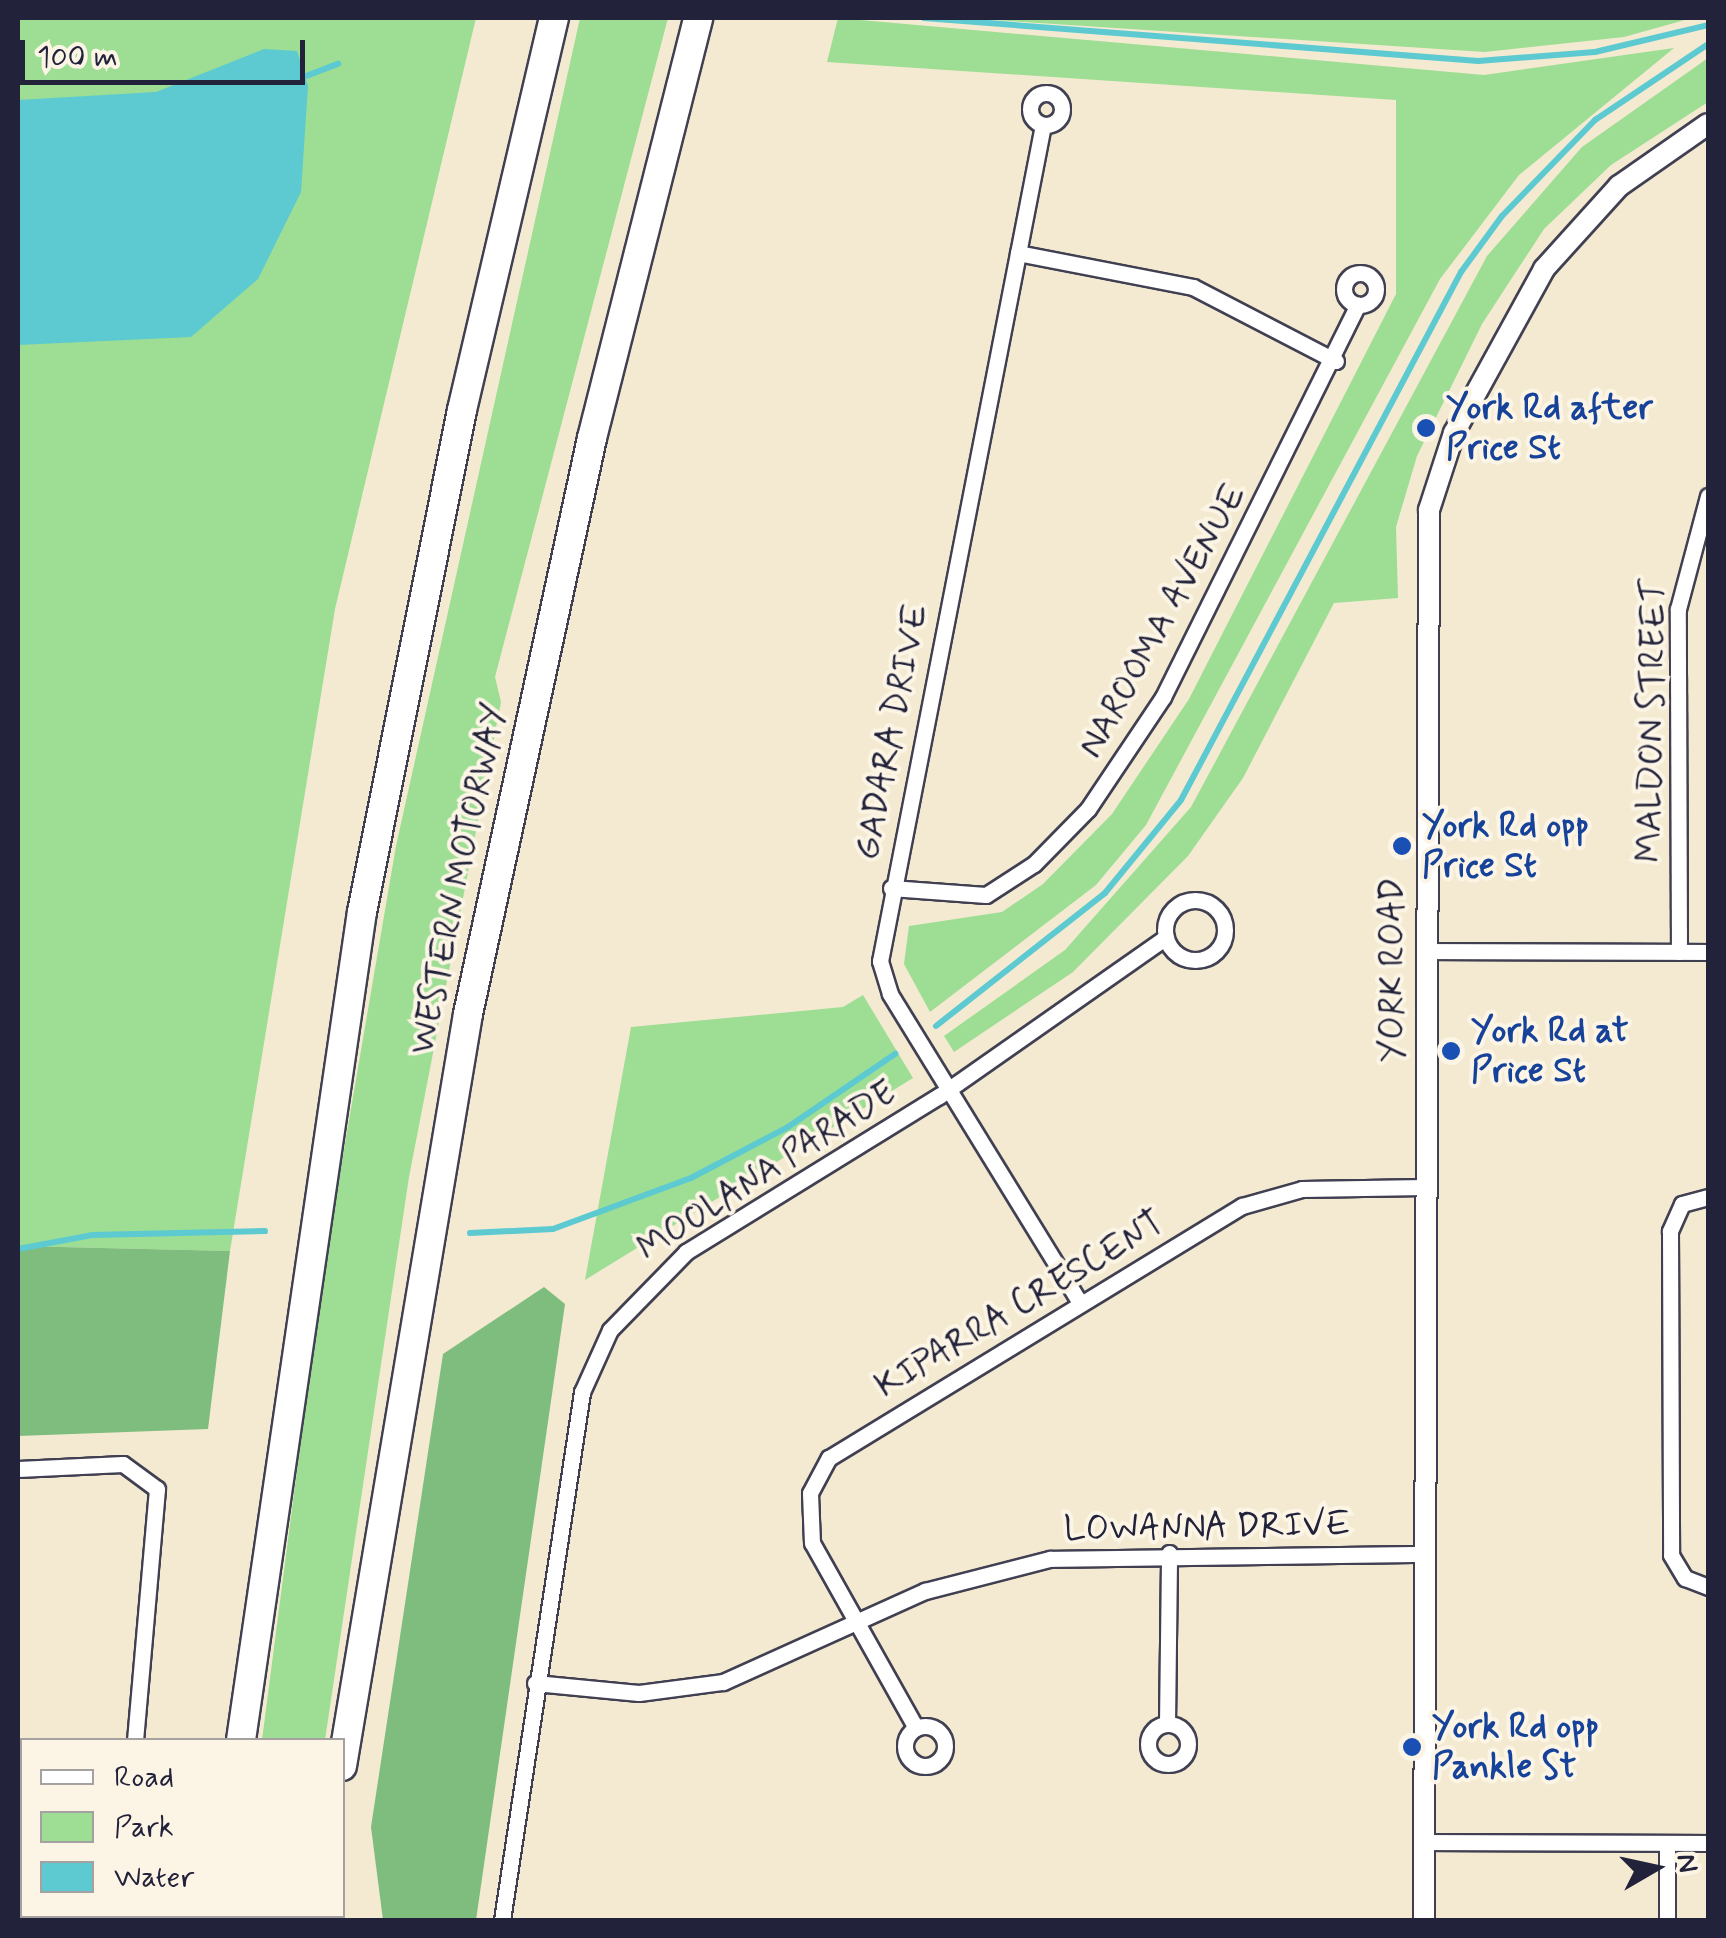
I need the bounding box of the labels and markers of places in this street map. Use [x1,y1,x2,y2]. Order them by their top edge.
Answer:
place label: York Rd after Price St [1446,387,1649,469]
marker: York Rd after Price St [1415,417,1437,439]
place label: York Rd opp Price St [1422,805,1591,887]
marker: York Rd opp Price St [1391,835,1413,857]
place label: York Rd at Price St [1471,1010,1632,1092]
marker: York Rd at Price St [1440,1040,1462,1062]
place label: York Rd opp Pankle St [1432,1706,1601,1788]
marker: York Rd opp Pankle St [1401,1736,1423,1758]

